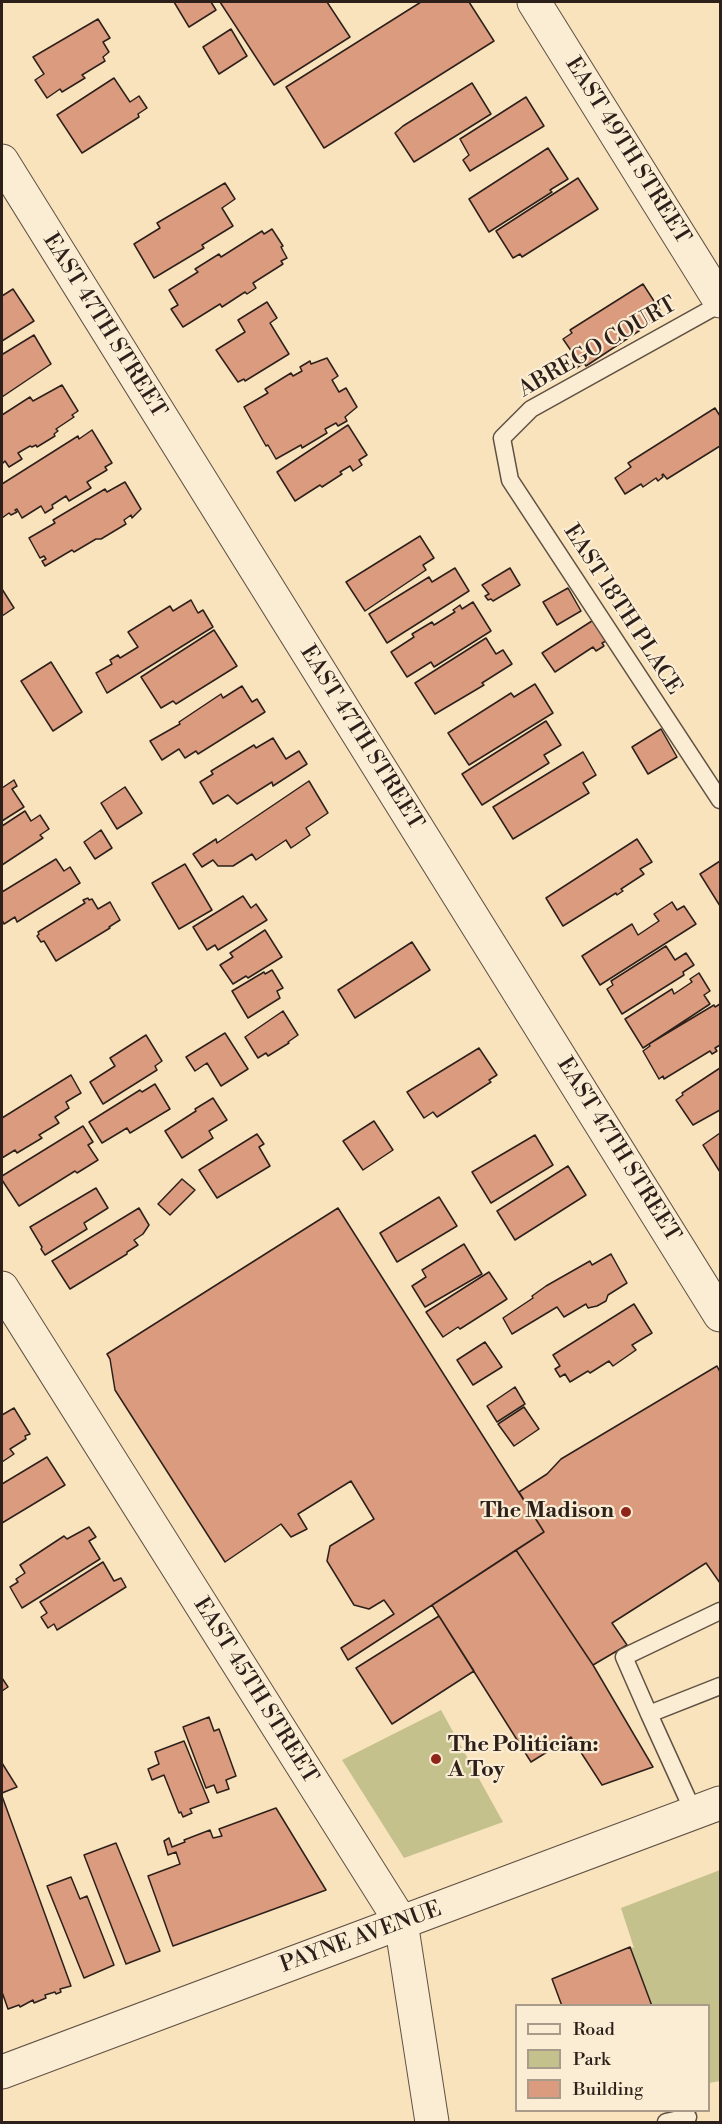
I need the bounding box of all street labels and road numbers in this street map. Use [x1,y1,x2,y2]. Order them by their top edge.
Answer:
street label: EAST 49TH STREET [559,53,695,249]
street label: EAST 47TH STREET [37,229,171,423]
street label: ABREGO COURT [514,292,682,404]
street label: EAST 18TH PLACE [557,520,687,700]
street label: EAST 47TH STREET [294,641,428,835]
street label: EAST 47TH STREET [551,1053,685,1247]
street label: EAST 45TH STREET [187,1593,323,1789]
street label: PAYNE AVENUE [277,1897,445,1979]

